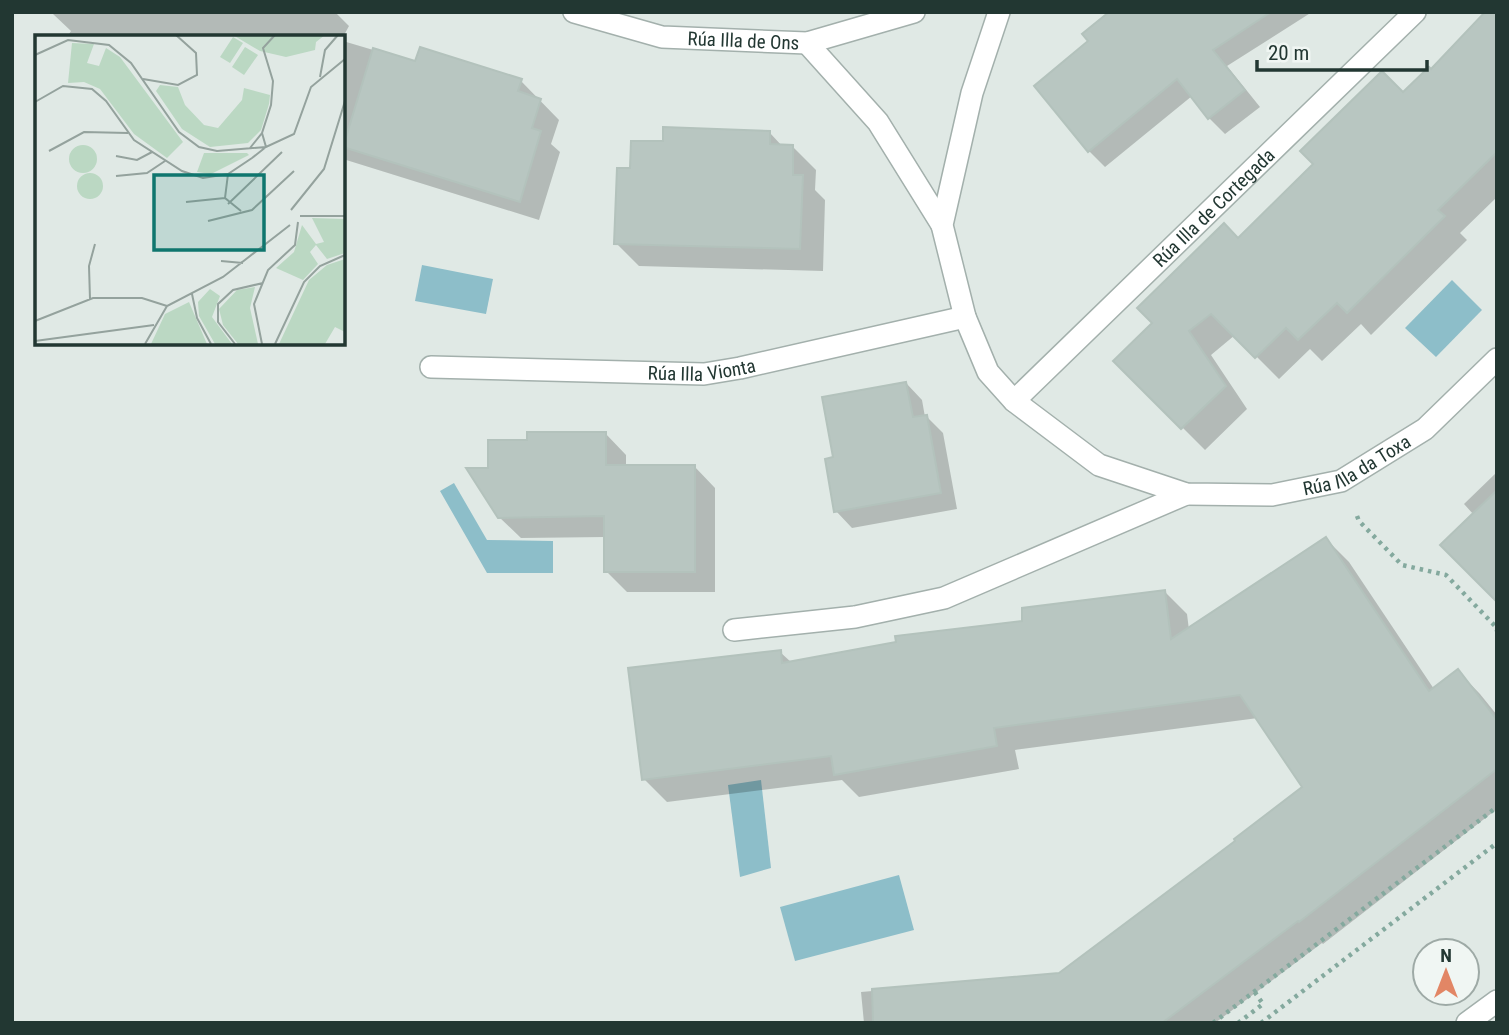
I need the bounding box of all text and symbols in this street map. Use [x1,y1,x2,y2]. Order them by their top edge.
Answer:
street label: Rúa Illa de Ons [687,27,800,54]
scale bar [1257,28,1427,72]
inset map [35,35,345,345]
text: 20 m [1268,41,1309,65]
street label: Rúa Illa de Cortegada [1148,143,1279,272]
street label: Rúa Illa Vionta [648,353,758,385]
street label: Rúa Illa da Toxa [1301,429,1415,500]
north arrow [1411,937,1481,1007]
text: N [1440,944,1452,967]

